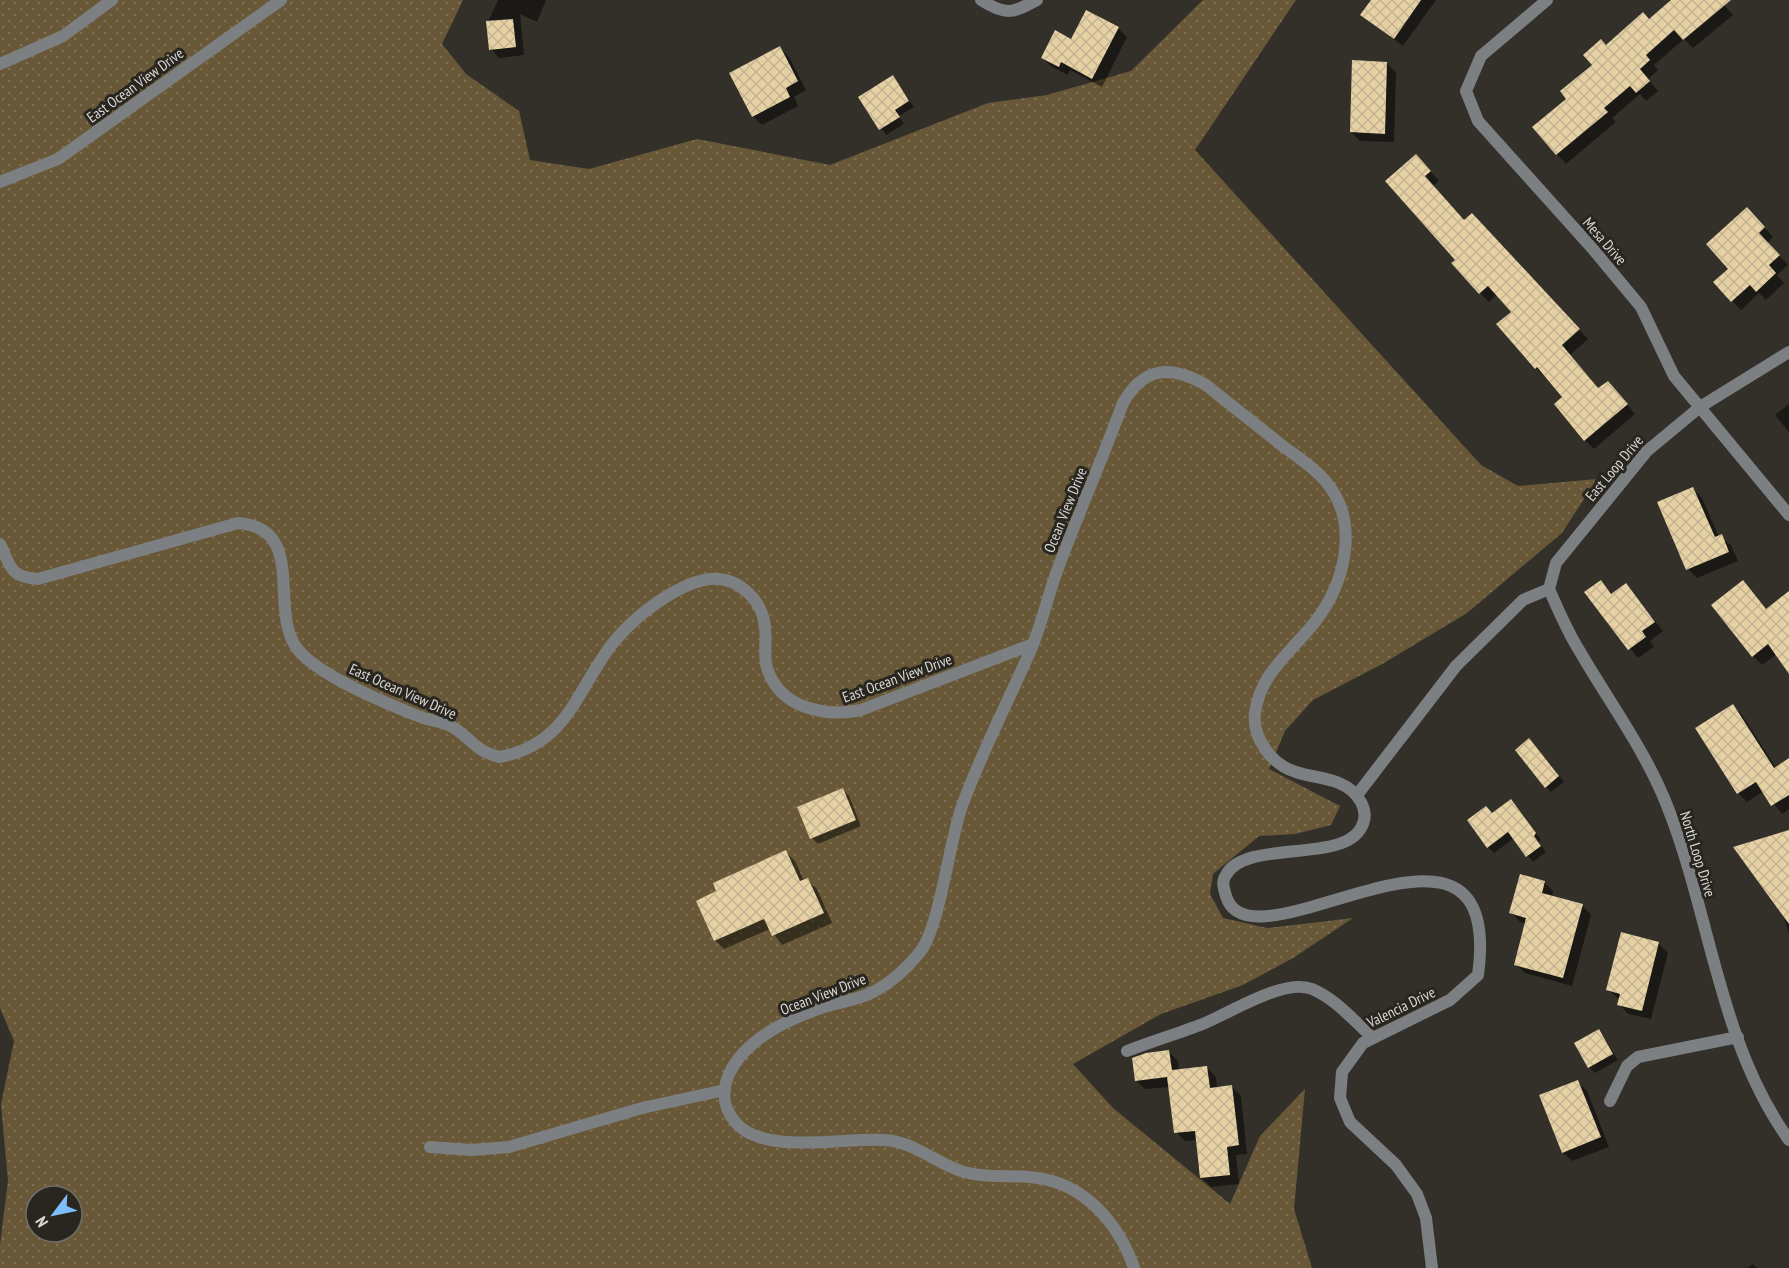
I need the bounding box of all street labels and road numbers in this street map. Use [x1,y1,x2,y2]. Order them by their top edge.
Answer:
street label: East Ocean View Drive [83,44,187,126]
street label: Mesa Drive [1579,213,1631,269]
street label: East Loop Drive [1581,431,1647,505]
street label: Ocean View Drive [1039,465,1091,555]
street label: East Ocean View Drive [840,649,954,707]
street label: East Ocean View Drive [347,659,459,723]
street label: North Loop Drive [1676,809,1720,899]
street label: Ocean View Drive [777,969,869,1019]
street label: Valencia Drive [1363,982,1438,1032]

